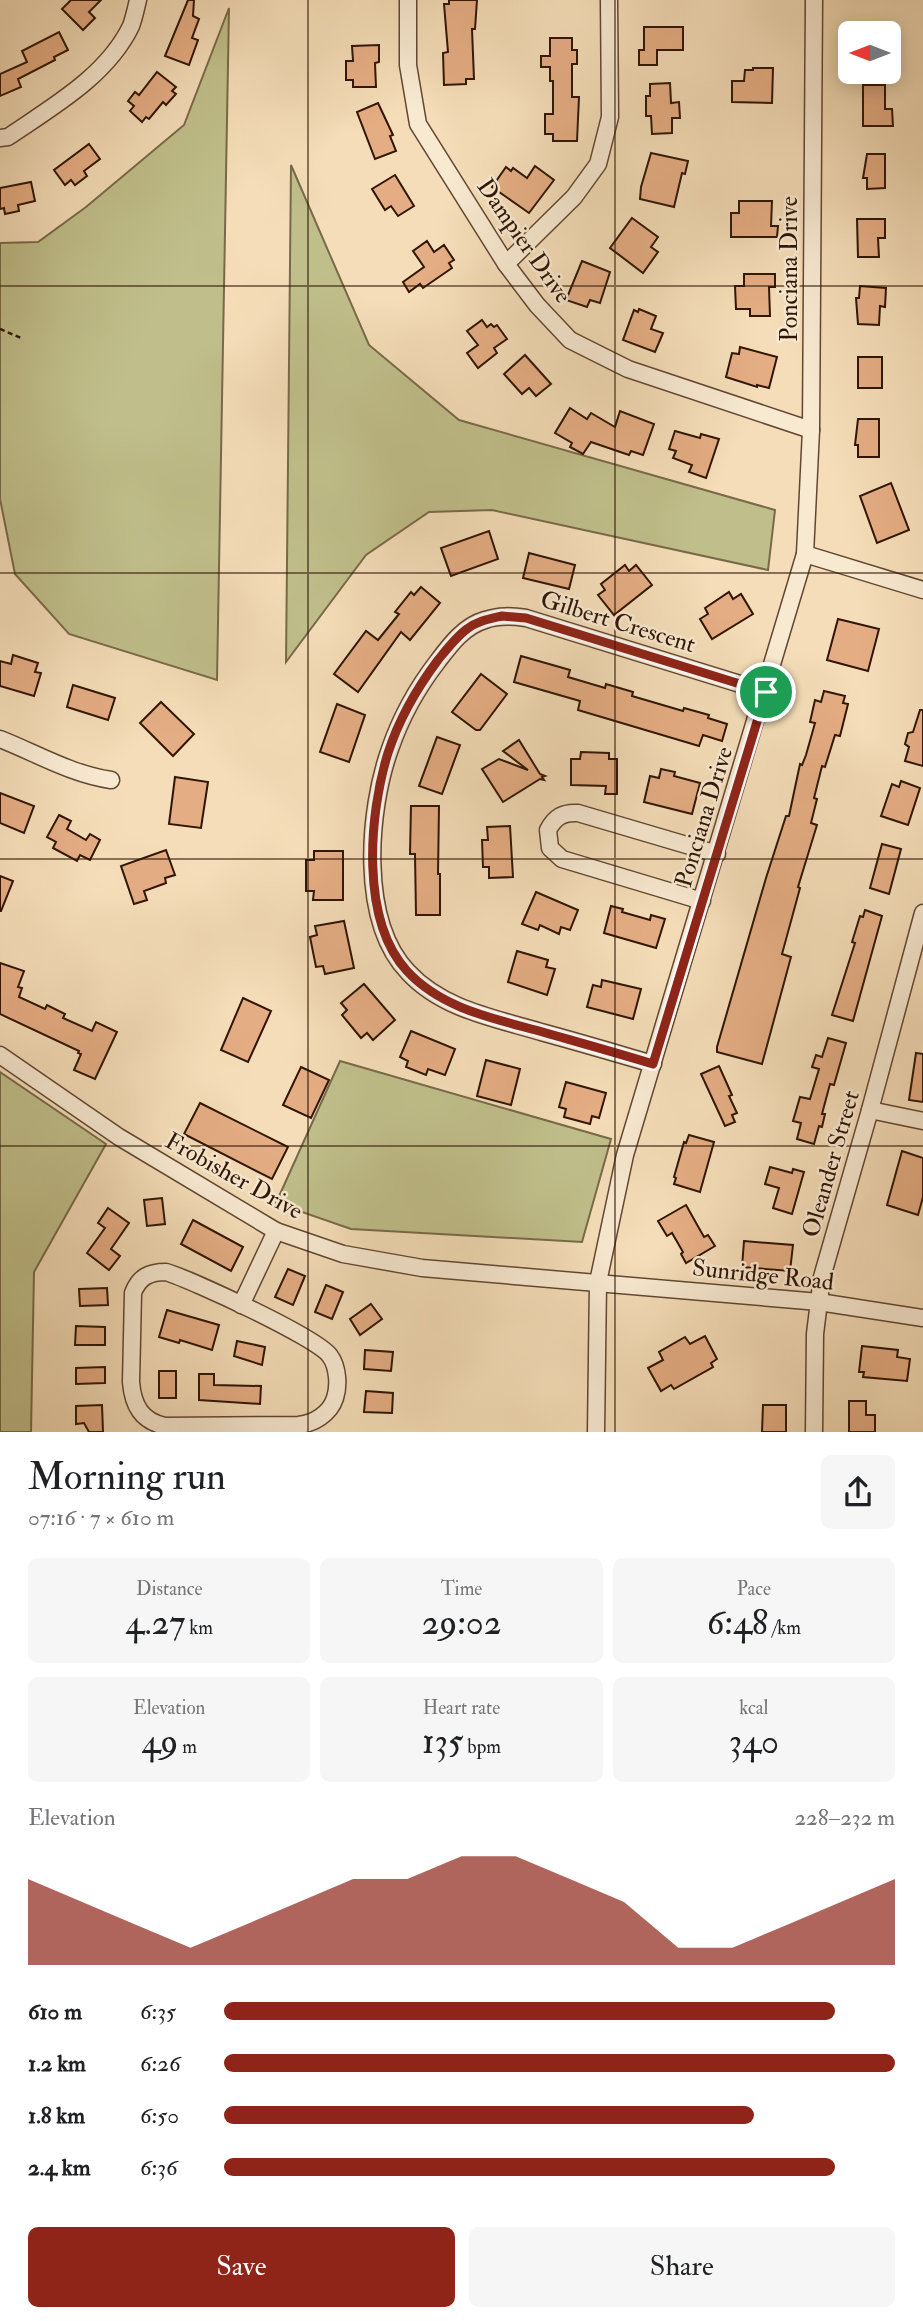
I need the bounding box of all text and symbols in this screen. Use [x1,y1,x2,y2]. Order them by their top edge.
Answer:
north arrow [838,21,901,84]
map controls [838,21,901,84]
street label: Dampier Drive [470,173,578,309]
street label: Ponciana Drive [774,196,805,342]
street label: Gilbert Crescent [537,584,699,660]
pin [736,662,796,722]
icon: arrive [747,673,785,711]
street label: Ponciana Drive [668,743,740,891]
street label: Oleander Street [795,1087,867,1241]
street label: Frobisher Drive [160,1125,308,1227]
street label: Sunridge Road [691,1252,835,1298]
text: Morning run [28,1453,226,1501]
button: share [821,1455,895,1529]
text: 07:16 · 7 × 610 m [28,1503,174,1532]
text: Distance [136,1577,202,1601]
text: Time [441,1577,482,1601]
text: Pace [737,1577,771,1601]
text: 4.27 [125,1601,185,1645]
text: 29:02 [421,1601,502,1645]
text: 6:48 [707,1601,768,1645]
text: km [185,1616,213,1640]
text: /km [768,1616,801,1640]
text: Elevation [133,1696,205,1720]
text: Heart rate [423,1696,500,1720]
text: kcal [739,1696,768,1720]
text: 49 [141,1720,178,1764]
text: 135 [422,1720,463,1764]
text: 340 [729,1720,779,1764]
text: m [178,1735,197,1759]
text: bpm [463,1735,501,1759]
text: Elevation [28,1803,116,1832]
text: 228–232 m [794,1803,895,1832]
text: 610 m [28,1997,82,2026]
text: 6:35 [140,1997,176,2026]
text: 1.2 km [28,2049,86,2078]
text: 6:26 [140,2049,181,2078]
text: 1.8 km [28,2101,85,2130]
text: 6:50 [140,2101,179,2130]
text: 2.4 km [28,2153,91,2182]
text: 6:36 [140,2153,178,2182]
button: Save [28,2227,455,2307]
button: Share [469,2227,895,2307]

